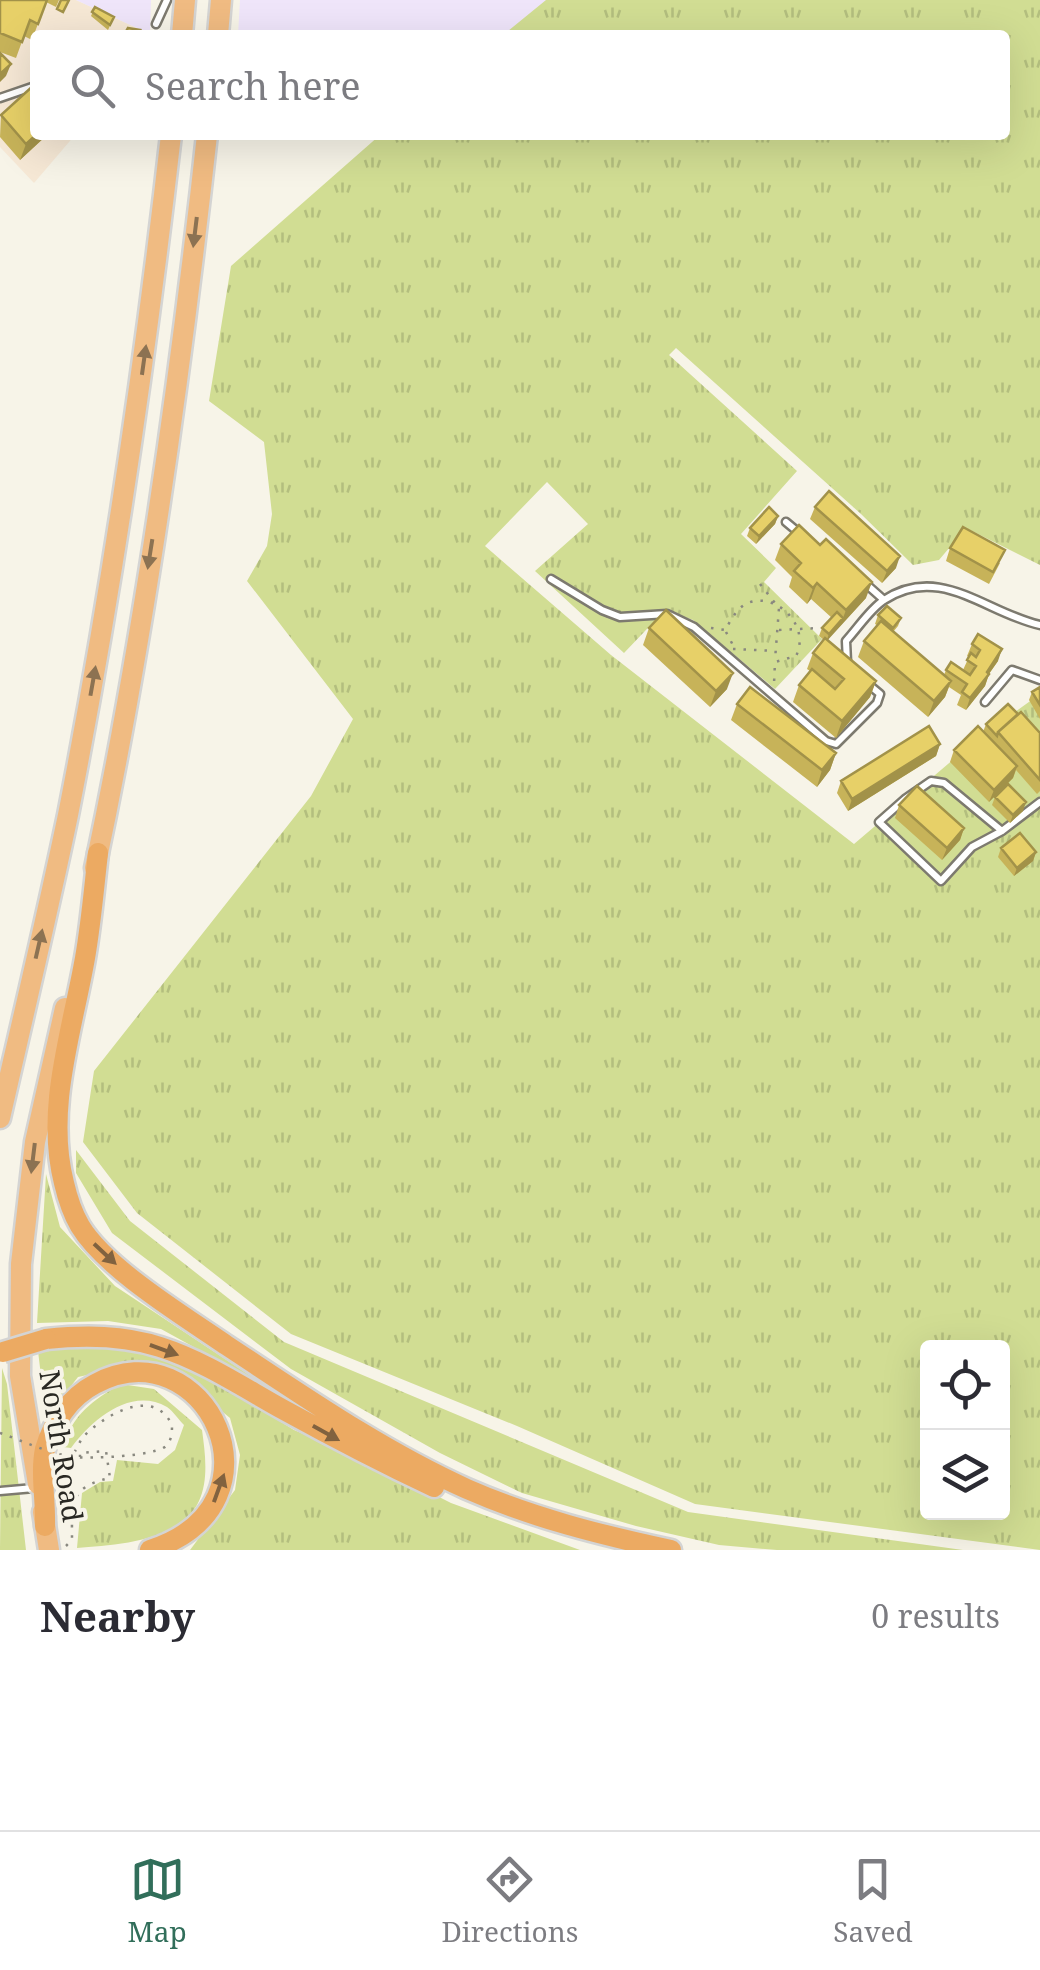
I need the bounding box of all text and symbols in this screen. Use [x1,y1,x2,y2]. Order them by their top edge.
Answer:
search box [30,30,1010,140]
icon: search [65,58,120,113]
text: Search here [145,59,361,111]
one-way arrow [187,216,203,248]
one-way arrow [136,343,152,375]
one-way arrow [142,538,157,570]
one-way arrow [85,665,101,696]
one-way arrow [32,928,47,959]
one-way arrow [25,1142,41,1174]
one-way arrow [93,1242,117,1265]
map controls [920,1340,1010,1520]
button: locate [920,1340,1010,1430]
one-way arrow [149,1343,179,1358]
street label: North Road [31,1367,93,1524]
one-way arrow [311,1425,340,1442]
button: layers [920,1430,1010,1520]
one-way arrow [212,1473,227,1503]
text: Nearby [40,1587,195,1644]
text: 0 results [871,1594,1000,1637]
tab: Map [127,1852,187,1950]
tab: Directions [441,1852,578,1950]
tab: Saved [833,1852,913,1950]

